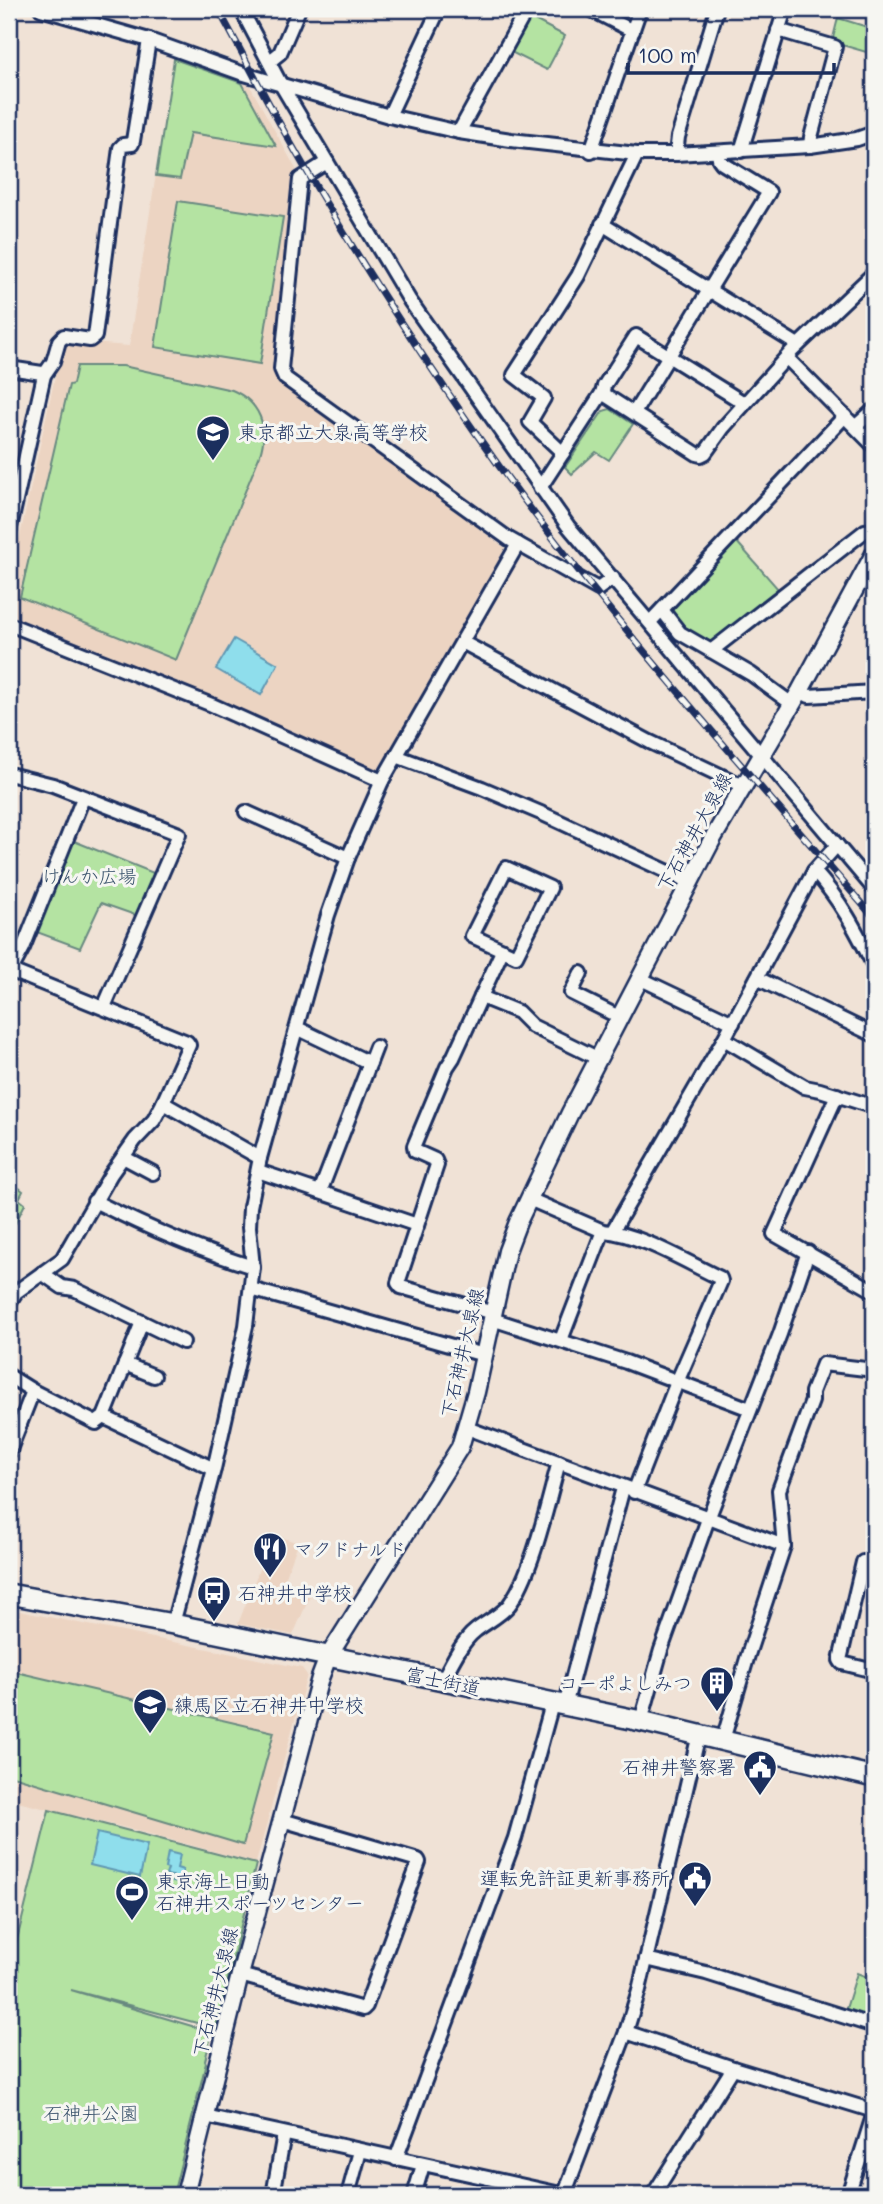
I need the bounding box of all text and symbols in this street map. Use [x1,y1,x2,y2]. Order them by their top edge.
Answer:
scale bar [628,32,834,76]
text: 100 m [638,41,697,68]
school or university icon: 東京都立大泉高等学校 [194,413,232,462]
place label: 東京都立大泉高等学校 [238,419,428,444]
street label: 下石神井大泉線 [650,768,737,896]
park label: けんか広場 [41,863,137,888]
street label: 下石神井大泉線 [434,1285,489,1421]
restaurant icon: マクドナルド [251,1530,289,1579]
place label: マクドナルド [294,1536,406,1561]
bus stop icon: 石神井中学校 [195,1574,233,1623]
place label: 石神井中学校 [238,1580,352,1605]
street label: 富士街道 [403,1660,483,1701]
building icon: コーポよしみつ [698,1664,736,1713]
place label: コーポよしみつ [559,1670,692,1695]
school or university icon: 練馬区立石神井中学校 [131,1686,169,1735]
place label: 練馬区立石神井中学校 [174,1692,364,1717]
public building icon: 石神井警察署 [741,1748,779,1797]
place label: 石神井警察署 [622,1754,736,1779]
public building icon: 運転免許証更新事務所 [676,1859,714,1908]
place label: 運転免許証更新事務所 [480,1865,670,1890]
place label: 東京海上日動 石神井スポーツセンター [156,1868,364,1915]
sports icon: 東京海上日動 石神井スポーツセンター [113,1873,151,1922]
street label: 下石神井大泉線 [186,1924,243,2059]
park label: 石神井公園 [43,2100,139,2125]

